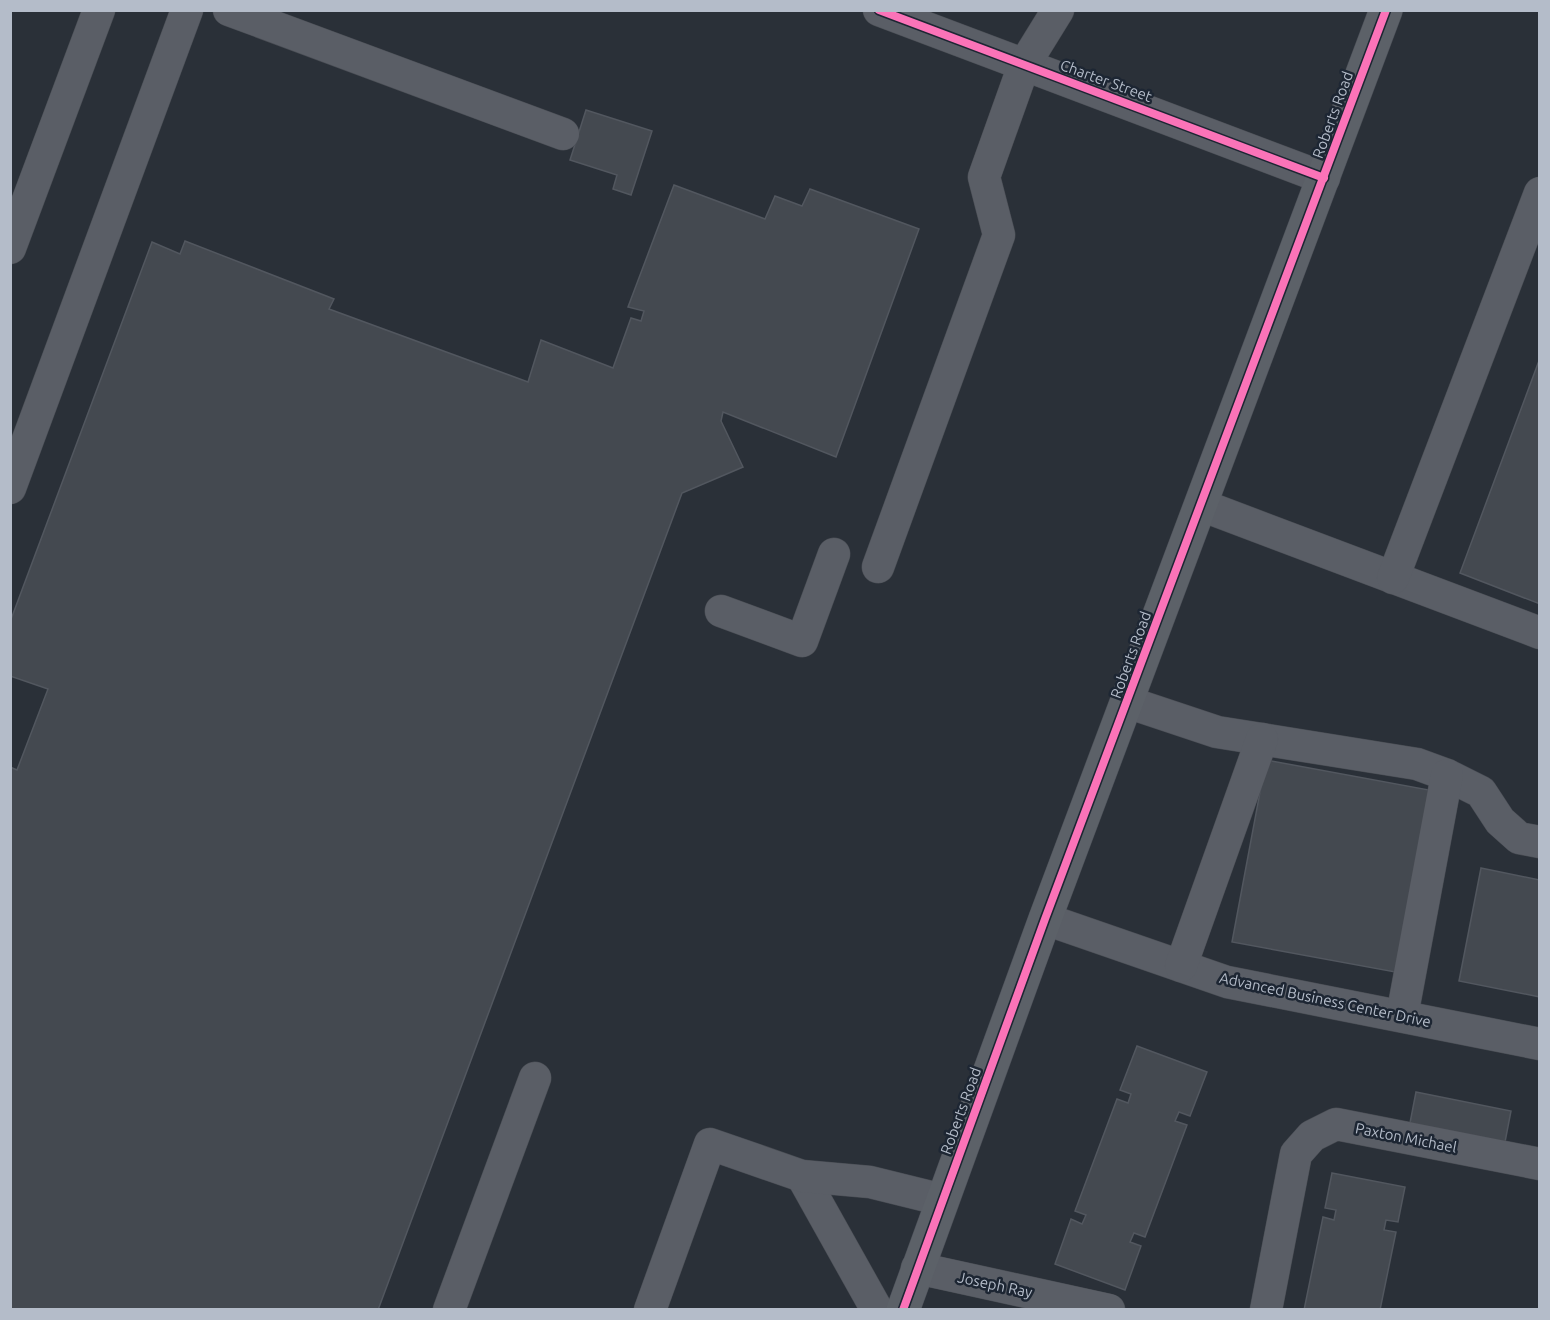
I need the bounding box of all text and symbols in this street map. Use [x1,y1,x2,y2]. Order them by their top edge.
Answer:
street label: Charter Street [1058,56,1154,105]
street label: Roberts Road [1309,69,1356,161]
street label: Roberts Road [1107,609,1154,701]
street label: Advanced Business Center Drive [1218,969,1432,1030]
street label: Roberts Road [937,1065,984,1157]
street label: Paxton Michael [1354,1119,1458,1156]
street label: Joseph Ray [956,1268,1034,1301]

